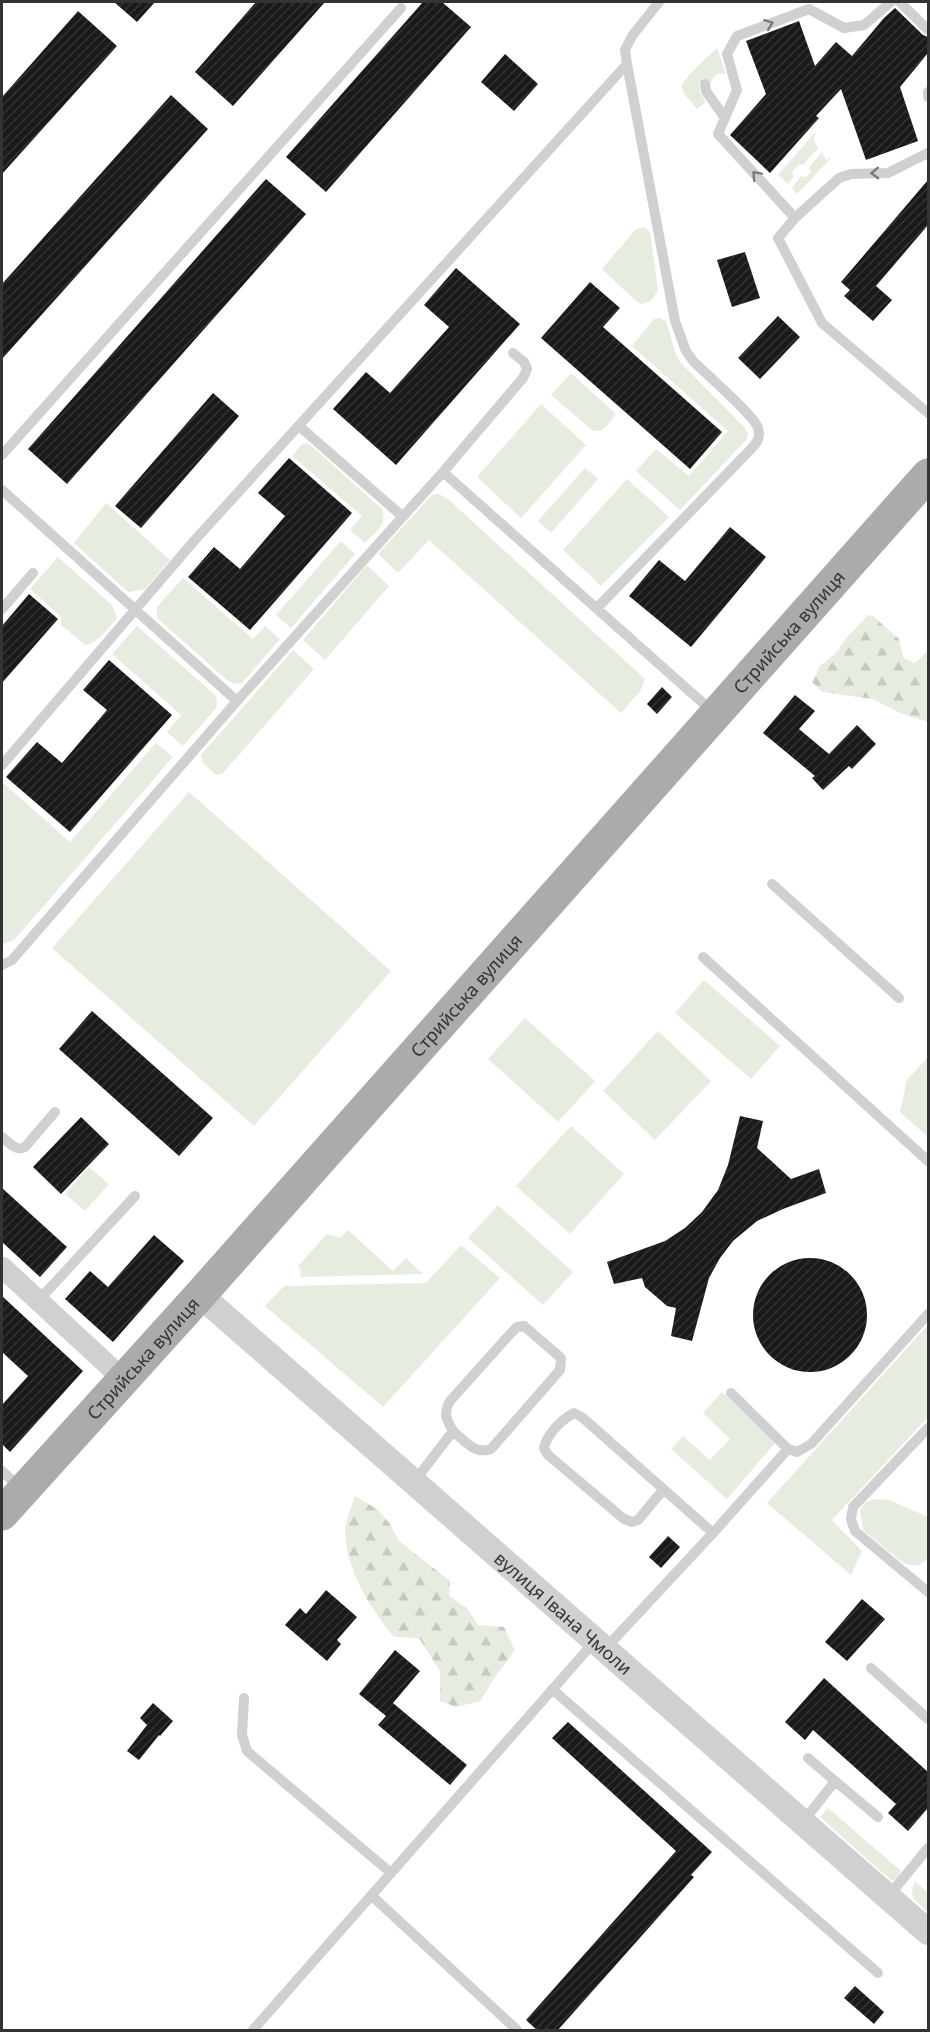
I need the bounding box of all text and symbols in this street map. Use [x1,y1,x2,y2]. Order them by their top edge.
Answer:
one-way arrow [762,19,773,31]
one-way arrow [870,167,879,180]
one-way arrow [752,171,763,182]
street label: Стрийська вулиця [728,565,850,699]
street label: Стрийська вулиця [405,929,527,1062]
street label: Стрийська вулиця [81,1292,204,1425]
street label: вулиця Івана Чмоли [490,1546,637,1680]

